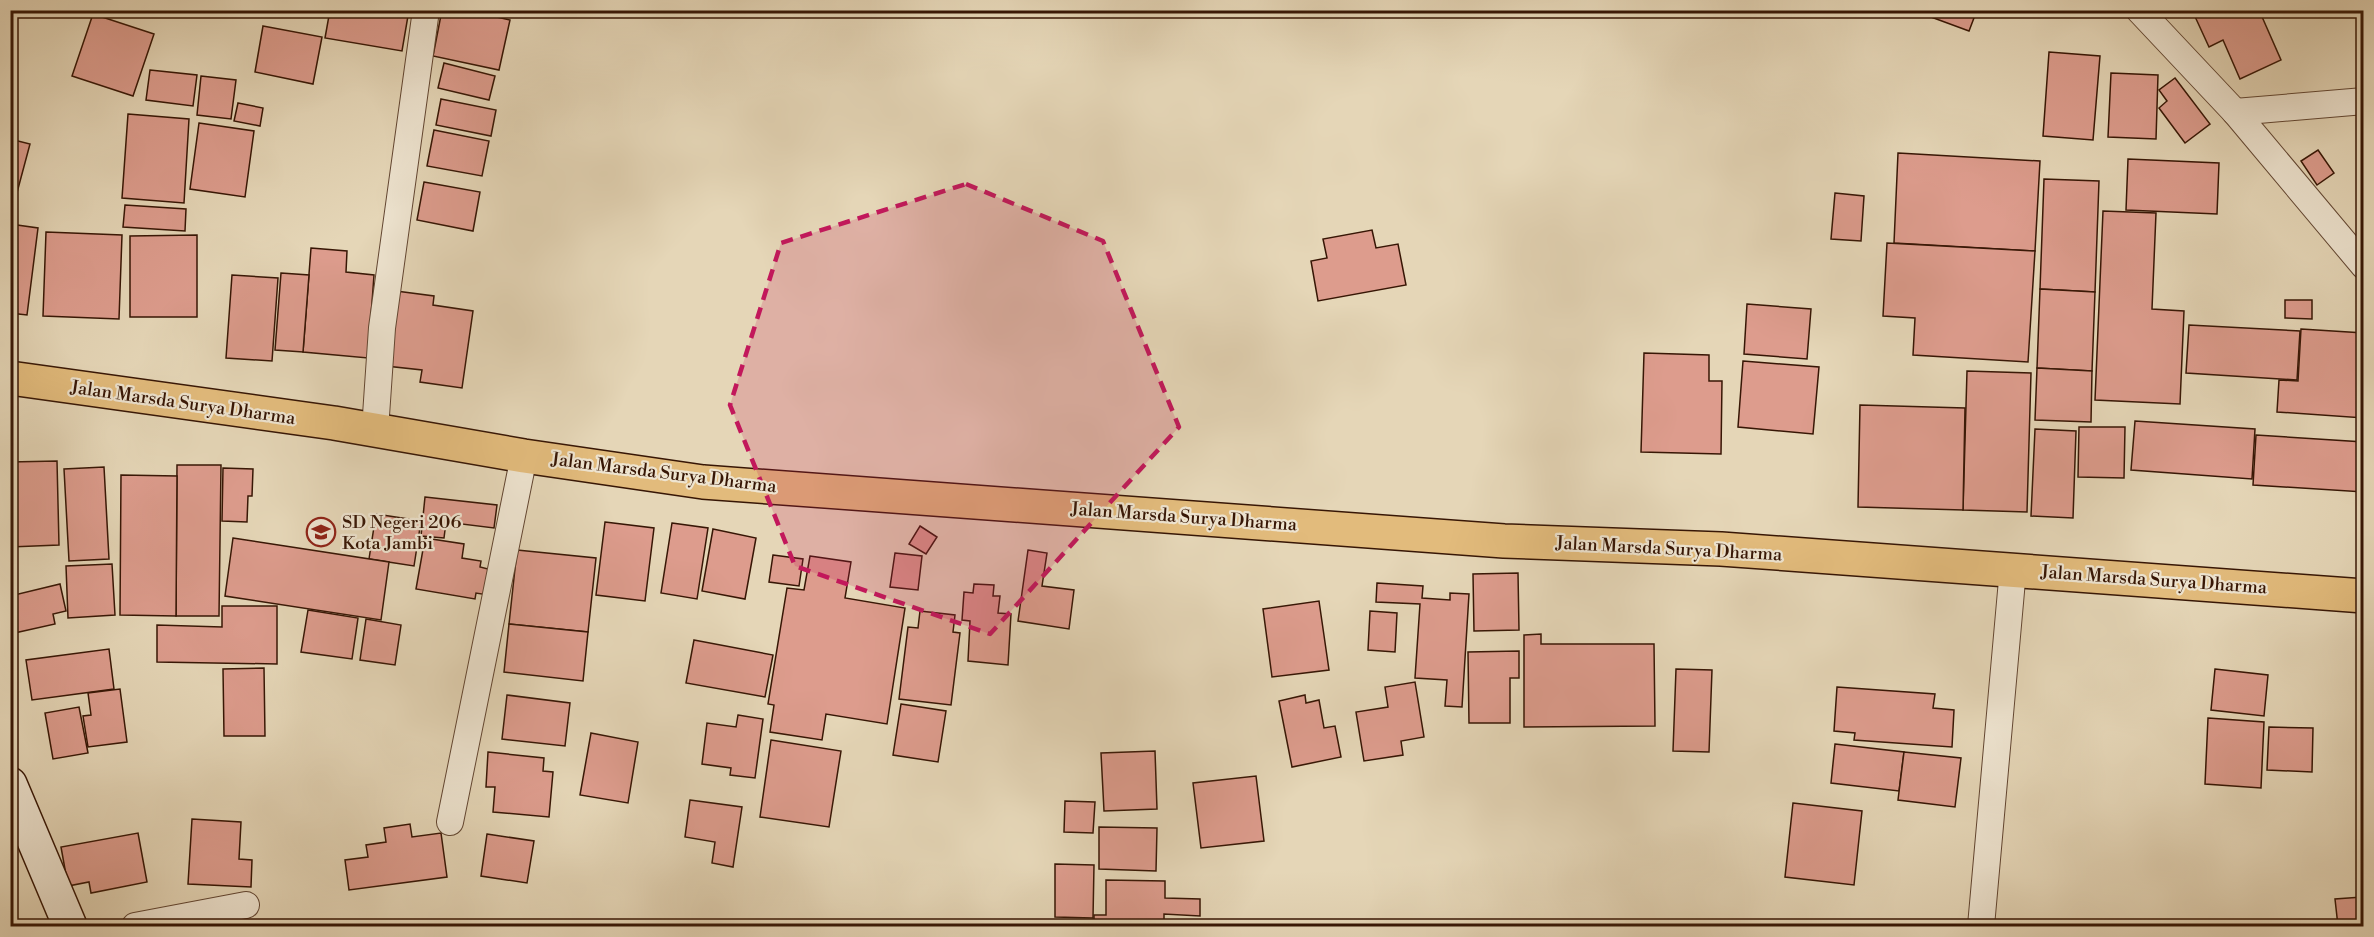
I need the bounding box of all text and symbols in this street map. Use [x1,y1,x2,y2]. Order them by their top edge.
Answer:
street label: Jalan Marsda Surya Dharma [68,376,298,430]
street label: Jalan Marsda Surya Dharma [549,448,779,498]
street label: Jalan Marsda Surya Dharma [1069,498,1299,536]
place label: SD Negeri 206 Kota Jambi [342,511,461,555]
school or university icon: SD Negeri 206 Kota Jambi [305,516,337,548]
street label: Jalan Marsda Surya Dharma [1554,532,1784,566]
street label: Jalan Marsda Surya Dharma [2039,561,2269,599]

